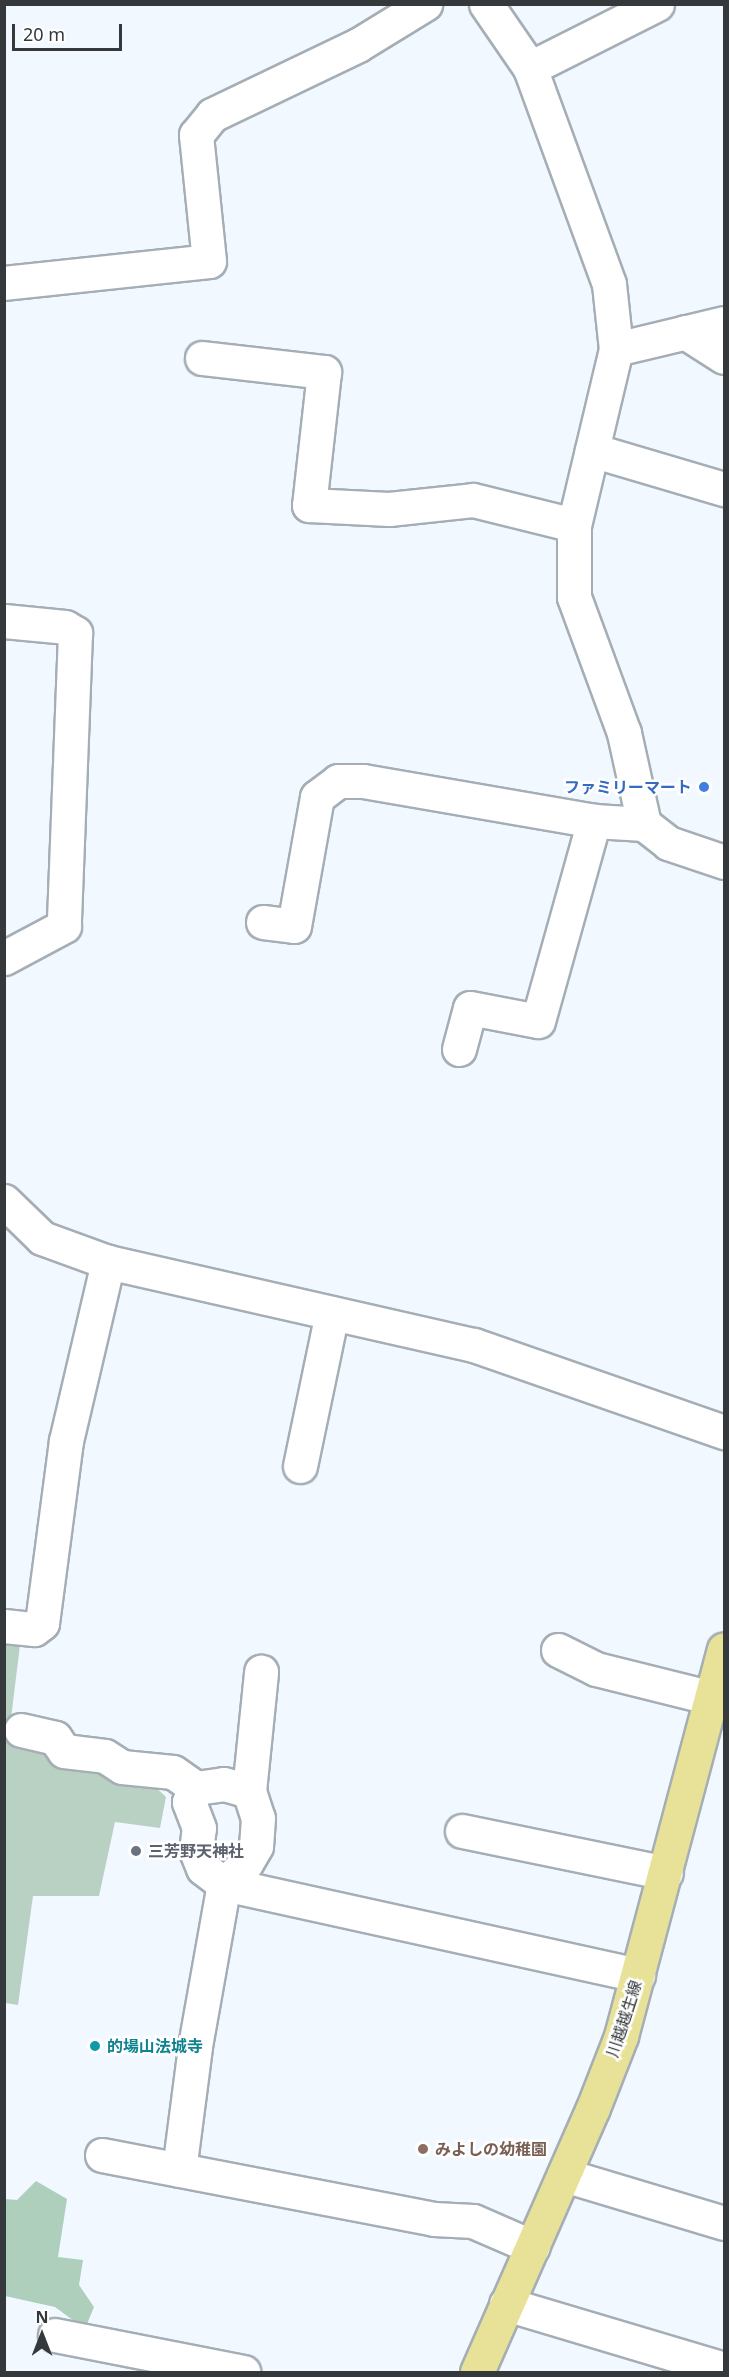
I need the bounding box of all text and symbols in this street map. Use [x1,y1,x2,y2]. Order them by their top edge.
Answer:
scale bar [15,12,124,50]
text: 20 m [23,22,65,46]
place label: ファミリーマート [564,777,692,797]
marker: ファミリーマート [697,780,711,794]
place label: 三芳野天神社 [148,1841,244,1861]
marker: 三芳野天神社 [129,1844,143,1858]
street label: 川越越生線 [603,1978,645,2060]
place label: 的場山法城寺 [107,2036,203,2056]
marker: 的場山法城寺 [88,2039,102,2053]
place label: みよしの幼稚園 [435,2139,547,2159]
marker: みよしの幼稚園 [416,2142,430,2156]
north arrow [12,2305,72,2365]
text: N [35,2306,49,2328]

